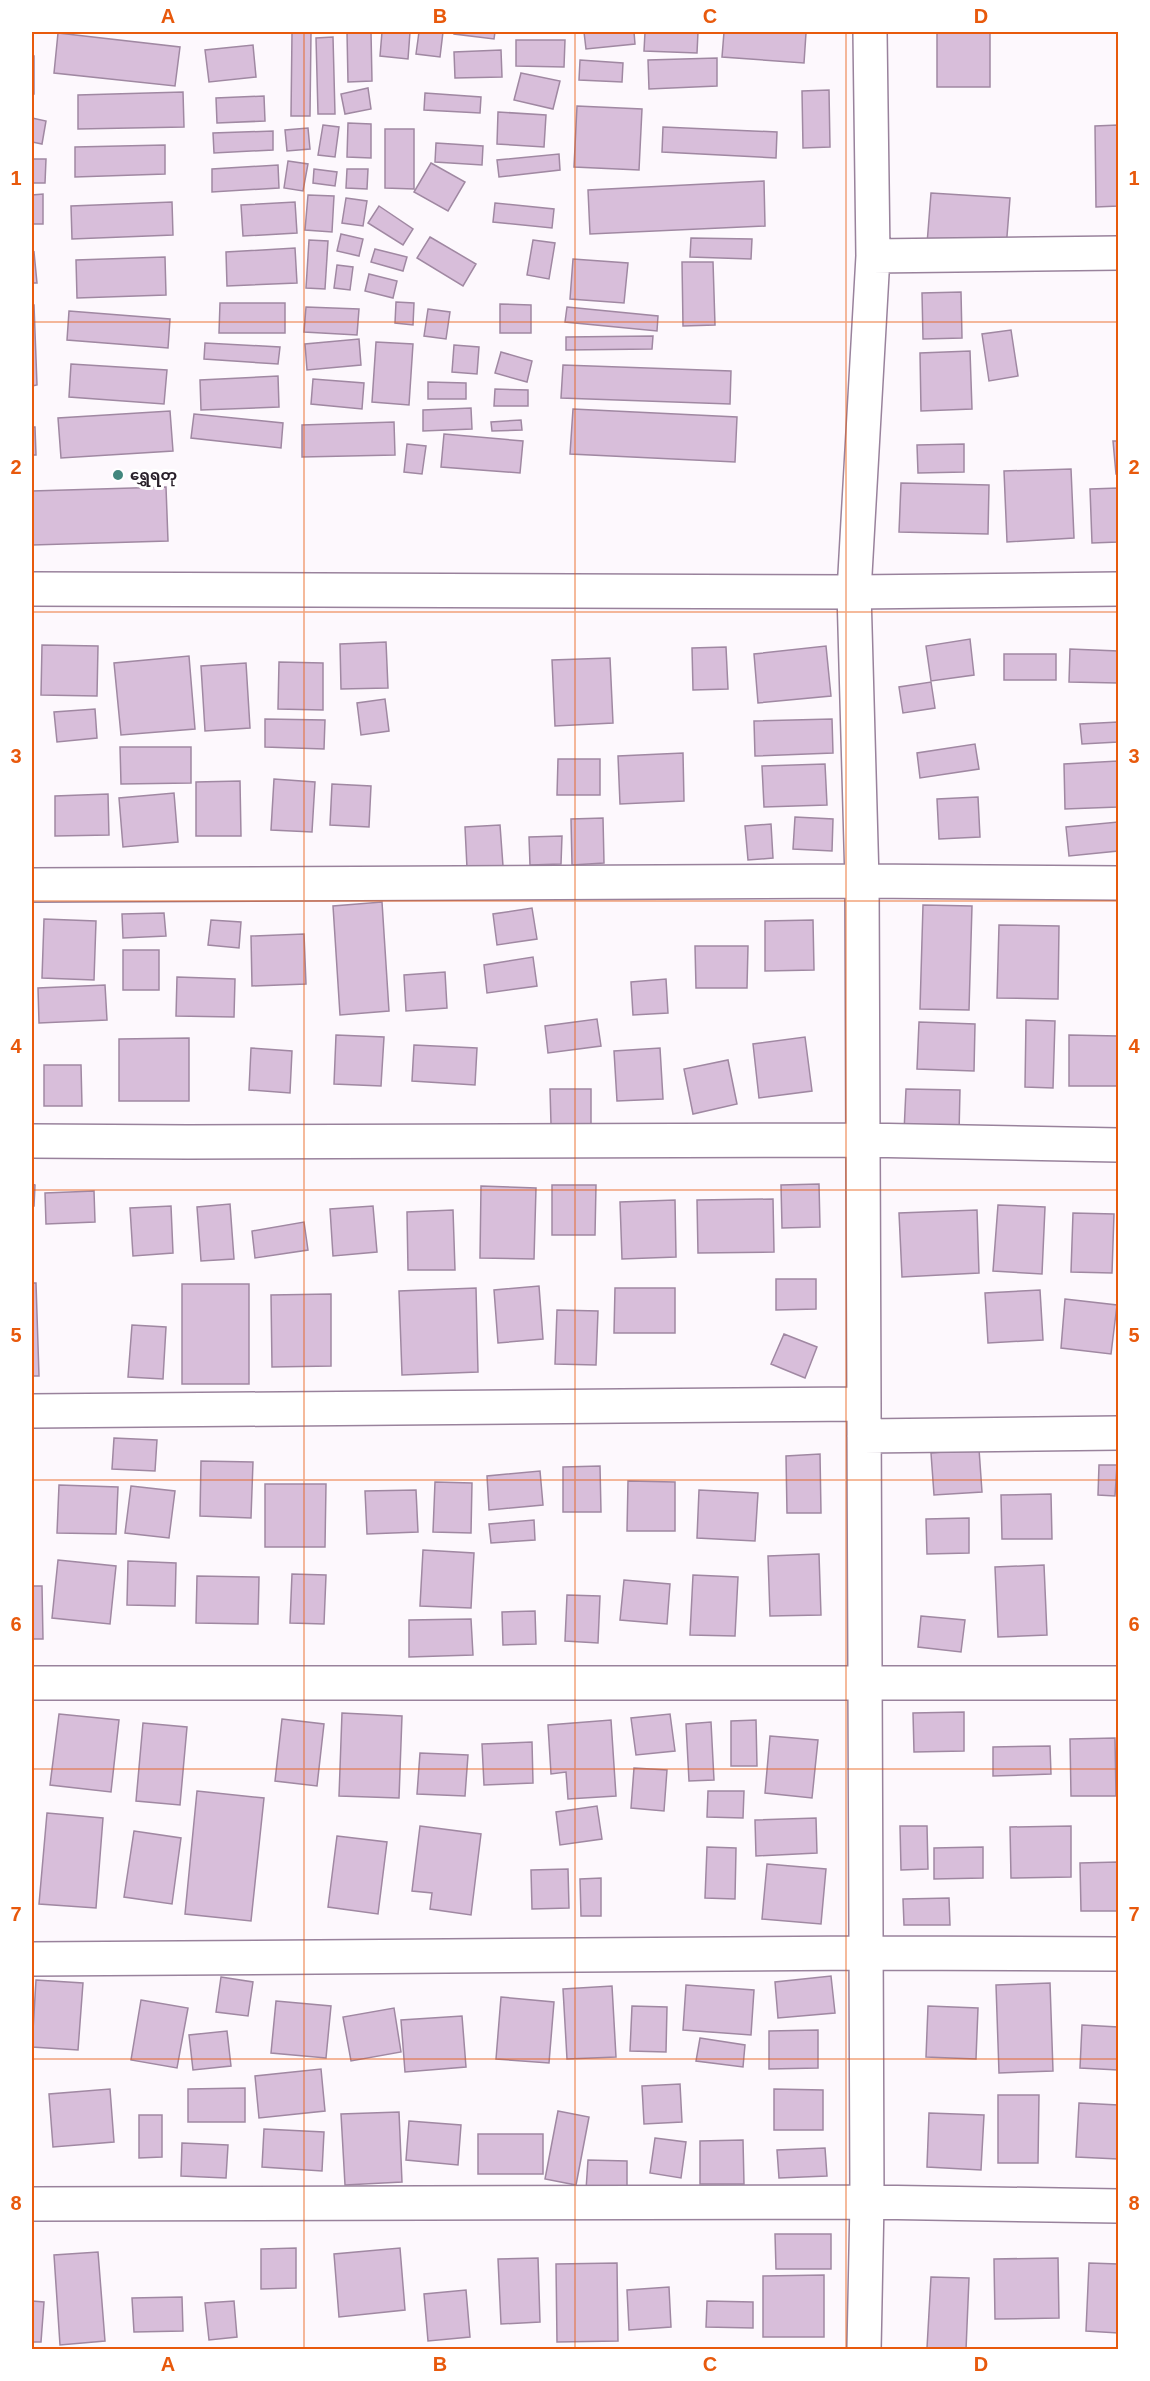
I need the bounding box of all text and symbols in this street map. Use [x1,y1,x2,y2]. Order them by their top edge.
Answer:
text: A [161,5,175,27]
text: B [433,5,447,27]
text: C [703,5,717,27]
text: D [974,5,988,27]
text: 1 [10,167,22,189]
text: 1 [1128,167,1140,189]
text: 2 [10,456,22,478]
text: 2 [1128,456,1140,478]
place label: ရွှေရတု [130,466,177,487]
marker: ရွှေရတု [111,468,125,482]
text: 3 [10,745,22,767]
text: 3 [1128,745,1140,767]
text: 4 [10,1035,22,1057]
text: 4 [1128,1035,1140,1057]
text: 5 [10,1324,22,1346]
text: 5 [1128,1324,1140,1346]
text: 6 [10,1613,22,1635]
text: 6 [1128,1613,1140,1635]
text: 7 [10,1903,22,1925]
text: 7 [1128,1903,1140,1925]
text: 8 [10,2192,22,2214]
text: 8 [1128,2192,1140,2214]
text: A [161,2353,175,2375]
text: B [433,2353,447,2375]
text: C [703,2353,717,2375]
text: D [974,2353,988,2375]

